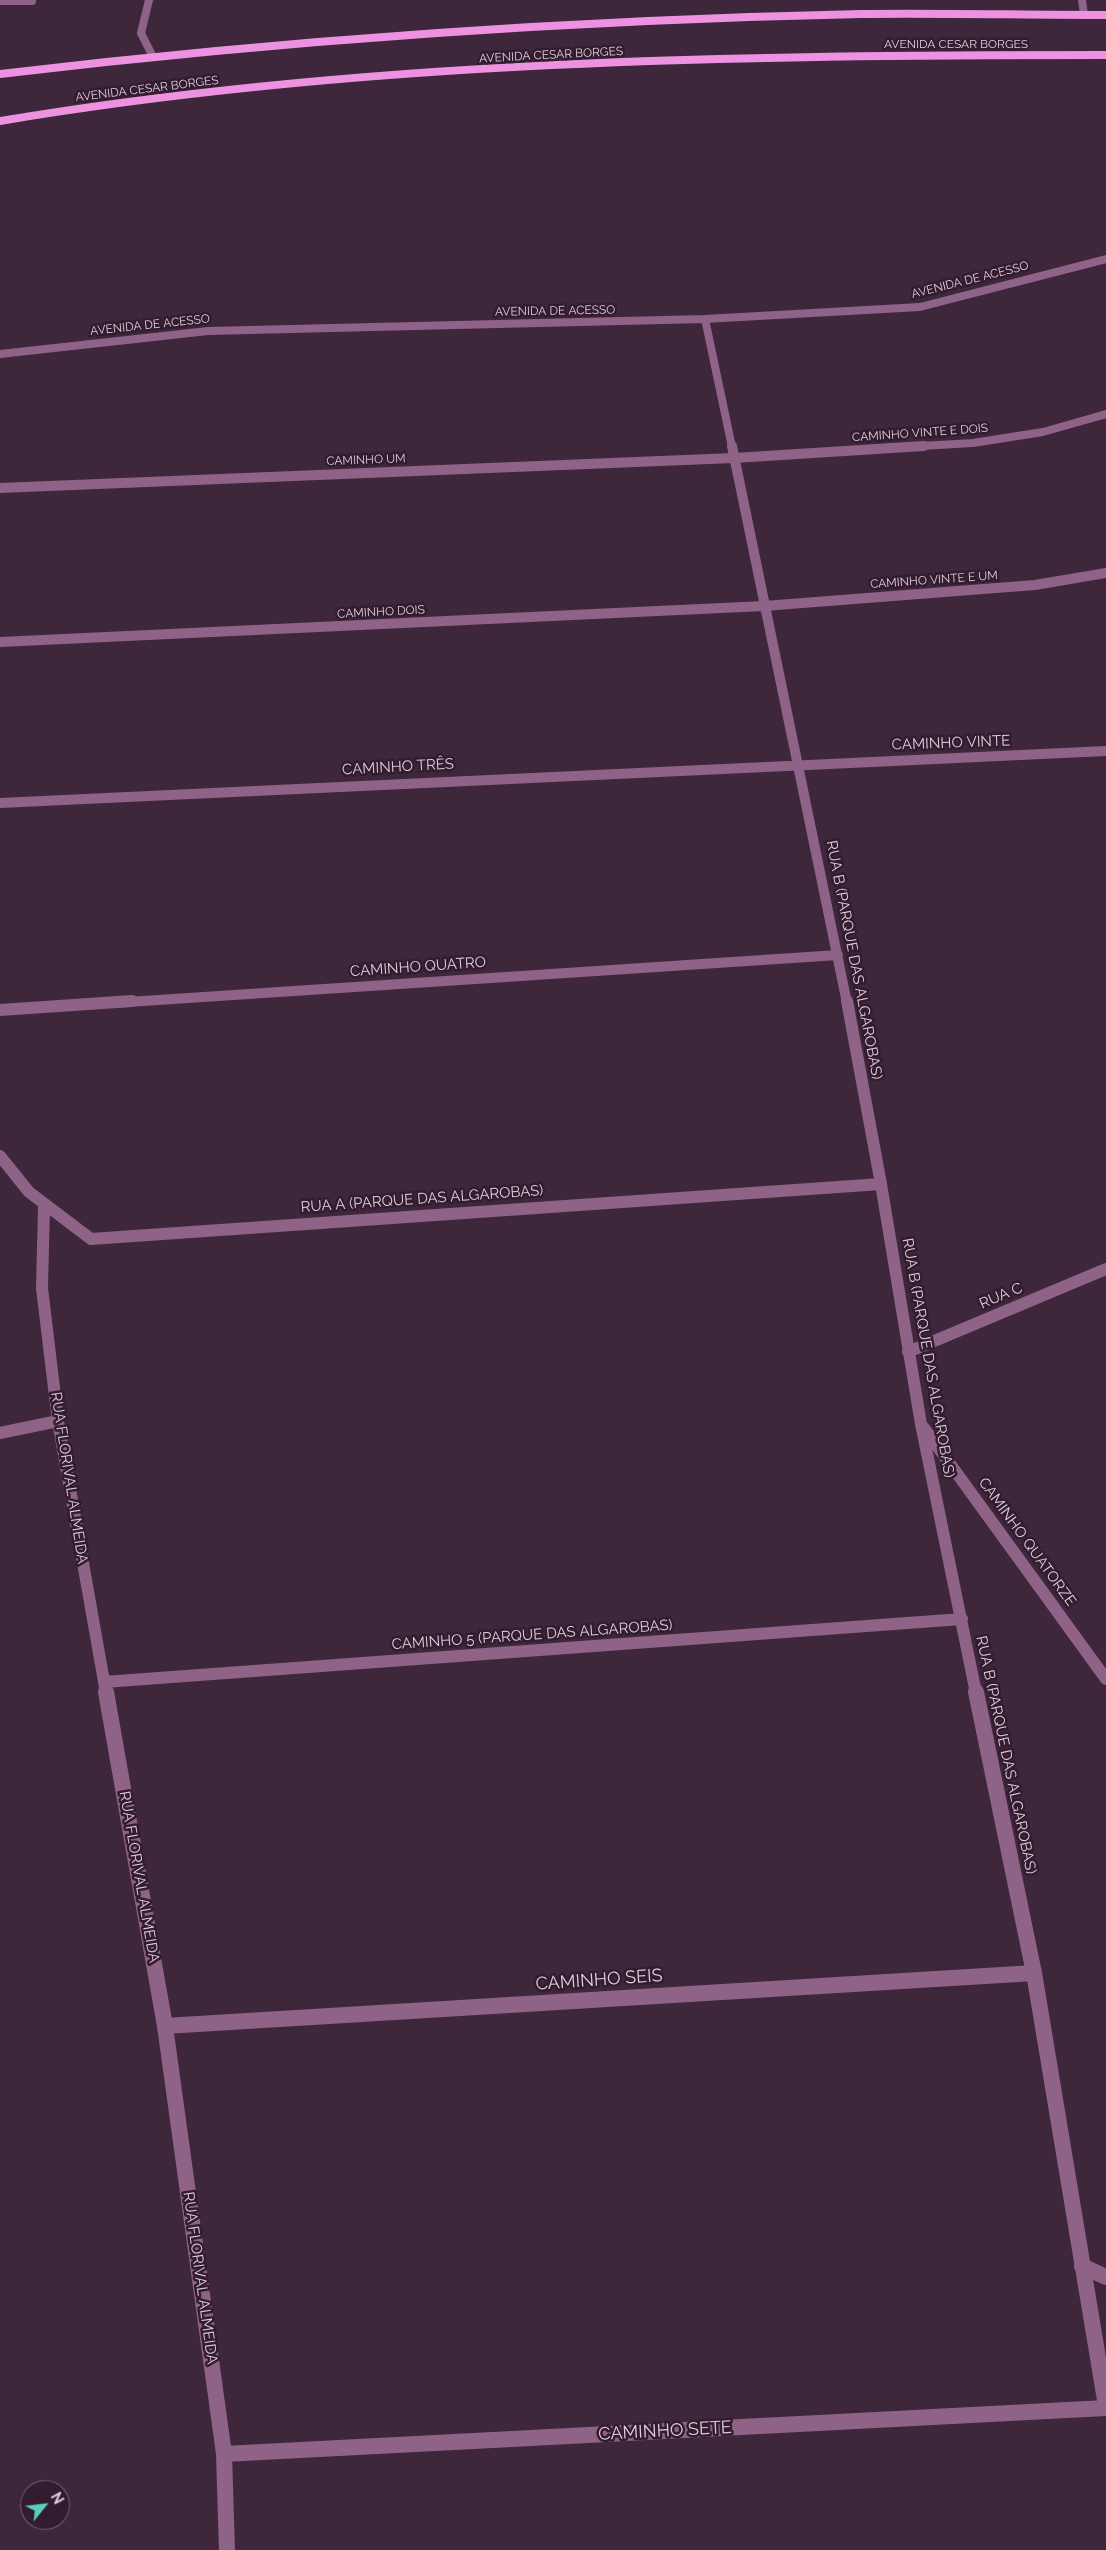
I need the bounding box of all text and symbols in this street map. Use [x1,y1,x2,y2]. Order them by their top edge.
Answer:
street label: AVENIDA CESAR BORGES [884,37,1028,51]
street label: AVENIDA CESAR BORGES [479,44,623,66]
street label: AVENIDA CESAR BORGES [75,73,219,105]
street label: AVENIDA DE ACESSO [910,258,1030,302]
street label: AVENIDA DE ACESSO [495,303,615,319]
street label: AVENIDA DE ACESSO [89,312,211,338]
street label: CAMINHO VINTE E DOIS [852,421,988,445]
street label: CAMINHO UM [326,451,406,469]
street label: CAMINHO VINTE E UM [870,568,998,592]
street label: CAMINHO DOIS [337,603,425,621]
street label: CAMINHO VINTE [891,732,1011,754]
street label: CAMINHO TRÊS [342,755,454,779]
street label: RUA B (PARQUE DAS ALGAROBAS) [822,839,886,1081]
street label: CAMINHO QUATRO [349,953,487,981]
street label: RUA A (PARQUE DAS ALGAROBAS) [300,1182,544,1216]
street label: RUA B (PARQUE DAS ALGAROBAS) [898,1237,958,1479]
street label: RUA C [977,1279,1025,1313]
street label: RUA FLORIVAL ALMEIDA [47,1391,91,1565]
street label: CAMINHO QUATORZE [974,1474,1080,1610]
street label: CAMINHO 5 (PARQUE DAS ALGAROBAS) [391,1616,673,1654]
street label: RUA B (PARQUE DAS ALGAROBAS) [972,1634,1040,1876]
street label: RUA FLORIVAL ALMEIDA [115,1790,163,1964]
street label: CAMINHO SEIS [535,1965,663,1995]
street label: RUA FLORIVAL ALMEIDA [179,2191,221,2365]
street label: CAMINHO SETE [598,2417,732,2445]
north arrow [20,2480,70,2530]
text: N [48,2490,67,2507]

